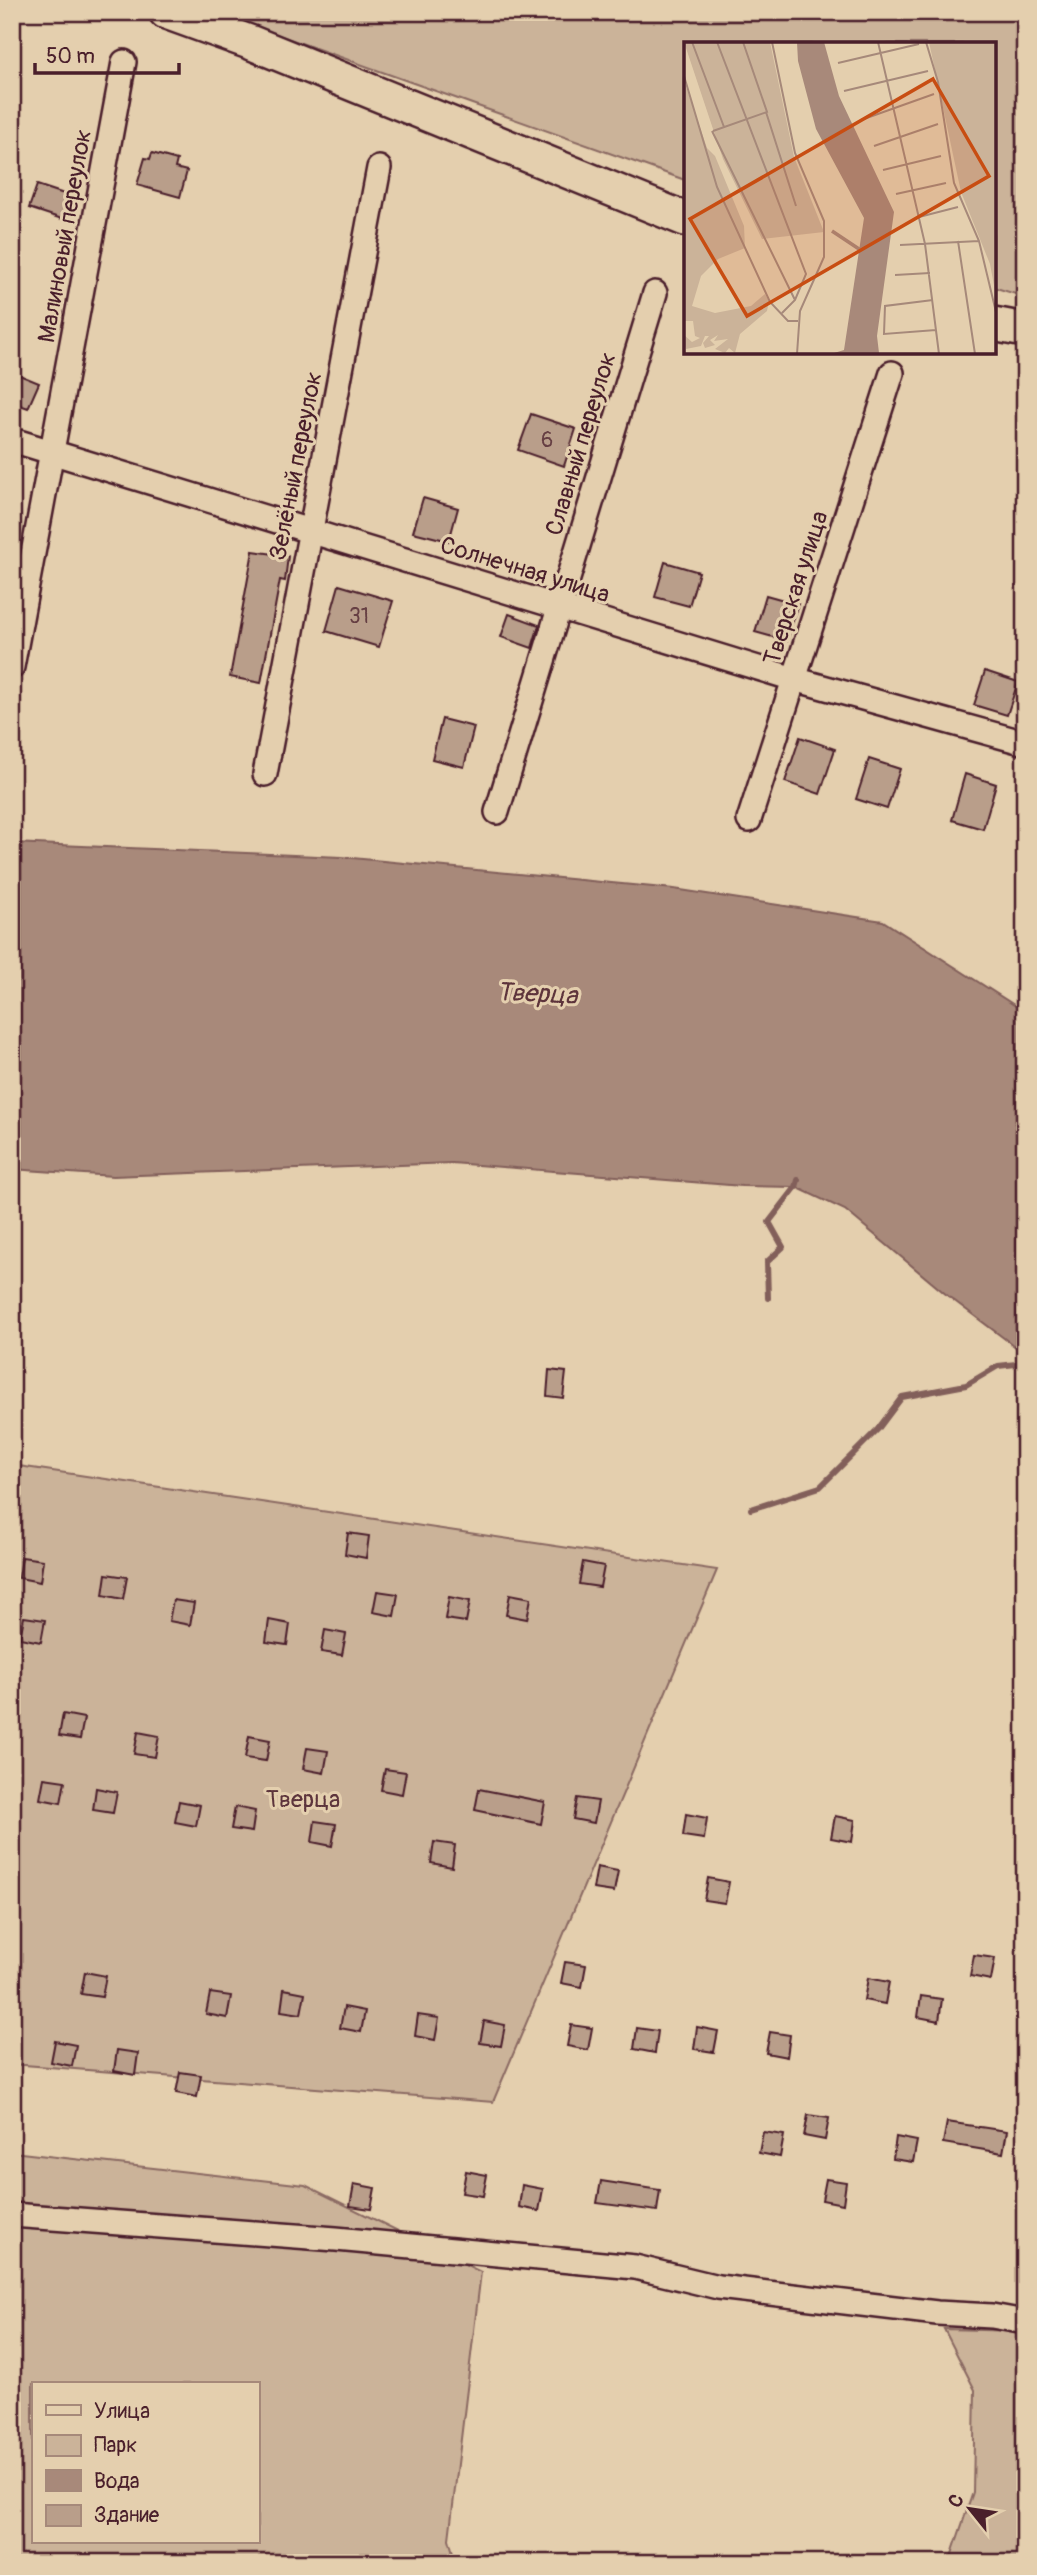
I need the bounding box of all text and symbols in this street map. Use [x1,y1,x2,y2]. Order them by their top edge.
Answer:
scale bar [35,32,178,76]
inset map [684,42,995,354]
text: 50 m [46,43,95,70]
street label: Малиновый переулок [32,127,98,345]
street label: Славный переулок [539,349,623,539]
street label: Зелёный переулок [264,369,328,563]
house number: 6 [541,427,553,454]
street label: Тверская улица [757,507,835,669]
street label: Солнечная улица [437,530,613,610]
house number: 31 [349,603,369,630]
water label: Тверца [496,976,580,1012]
park label: Тверца [266,1785,340,1814]
legend [32,2382,259,2544]
text: Улица [94,2398,150,2425]
text: Парк [94,2432,137,2459]
text: Вода [94,2468,140,2495]
north arrow [936,2474,1006,2544]
text: С [943,2490,970,2512]
text: Здание [94,2502,160,2529]

